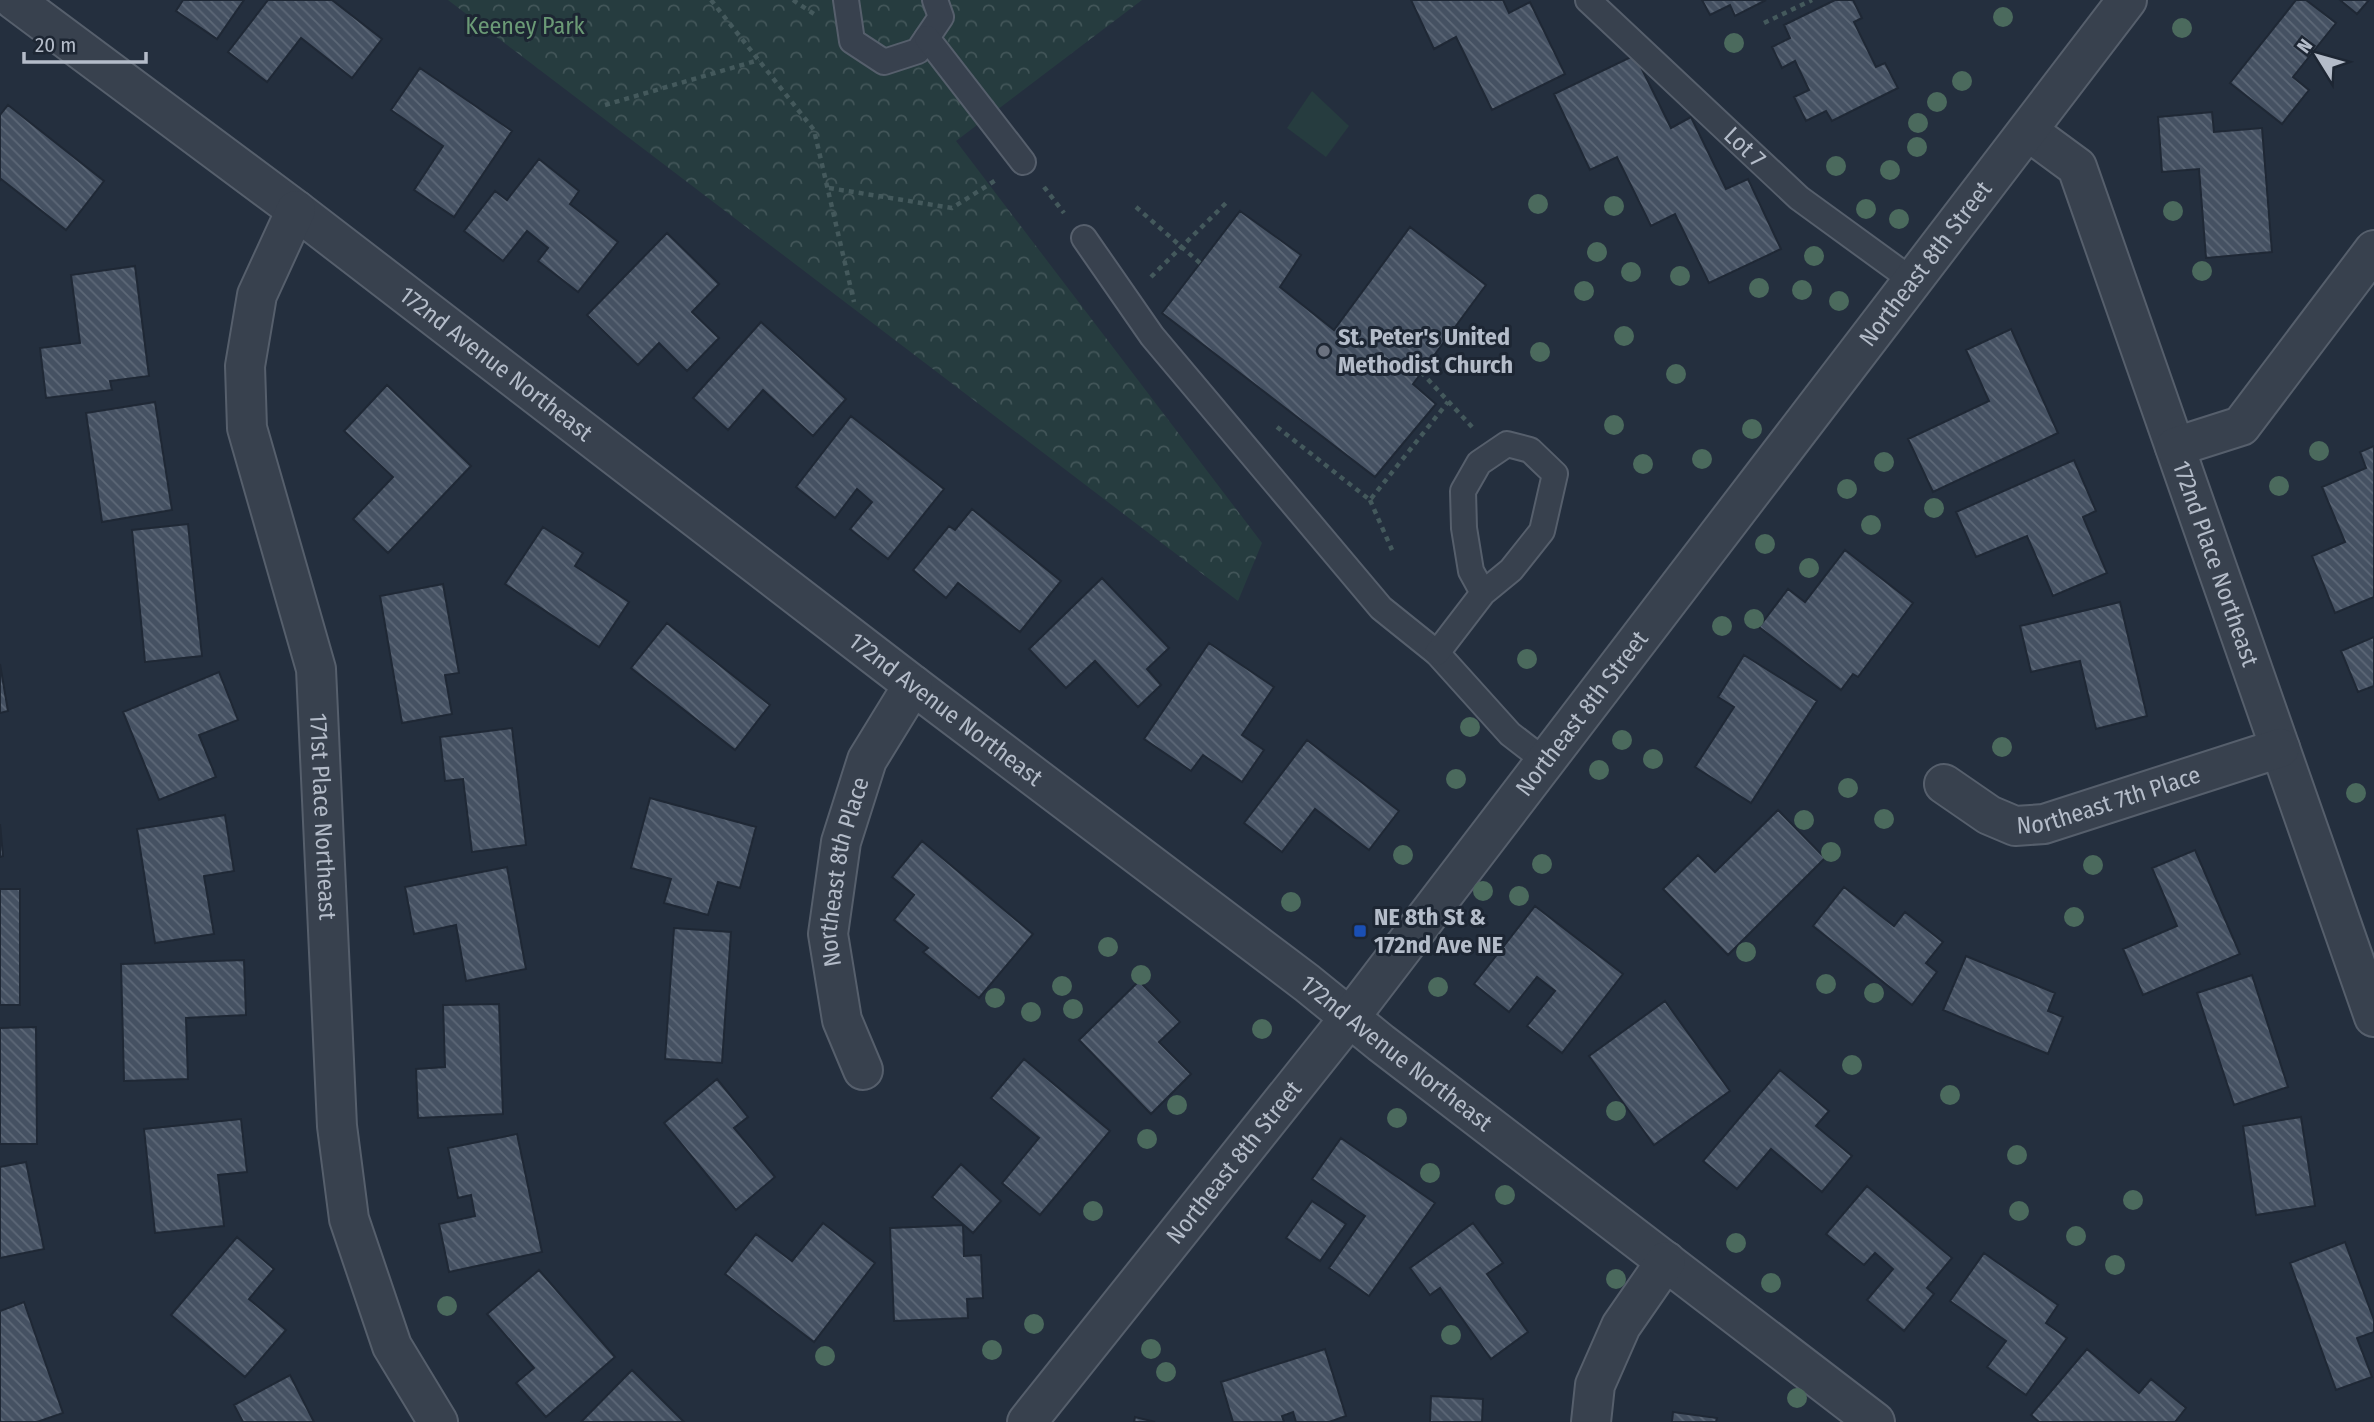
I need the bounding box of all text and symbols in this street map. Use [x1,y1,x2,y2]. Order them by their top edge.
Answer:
park label: Keeney Park [465,12,586,40]
scale bar [24,21,147,65]
north arrow [2283,21,2353,91]
text: 20 m [35,32,76,58]
text: N [2292,35,2317,58]
street label: Lot 7 [1718,121,1771,173]
street label: Northeast 8th Street [1854,176,1998,352]
street label: 172nd Avenue Northeast [394,281,598,447]
place label: St. Peter's United Methodist Church [1338,323,1513,379]
marker: St. Peter's United Methodist Church [1316,343,1332,359]
street label: 172nd Place Northeast [2167,457,2264,670]
street label: Northeast 8th Street [1510,625,1654,802]
street label: 172nd Avenue Northeast [843,627,1048,792]
street label: 171st Place Northeast [304,713,342,921]
street label: Northeast 7th Place [2016,761,2204,840]
street label: Northeast 8th Place [814,774,875,969]
place label: NE 8th St & 172nd Ave NE [1374,903,1503,959]
marker: NE 8th St & 172nd Ave NE [1352,923,1368,939]
street label: 172nd Avenue Northeast [1295,969,1498,1137]
street label: Northeast 8th Street [1161,1075,1307,1249]

